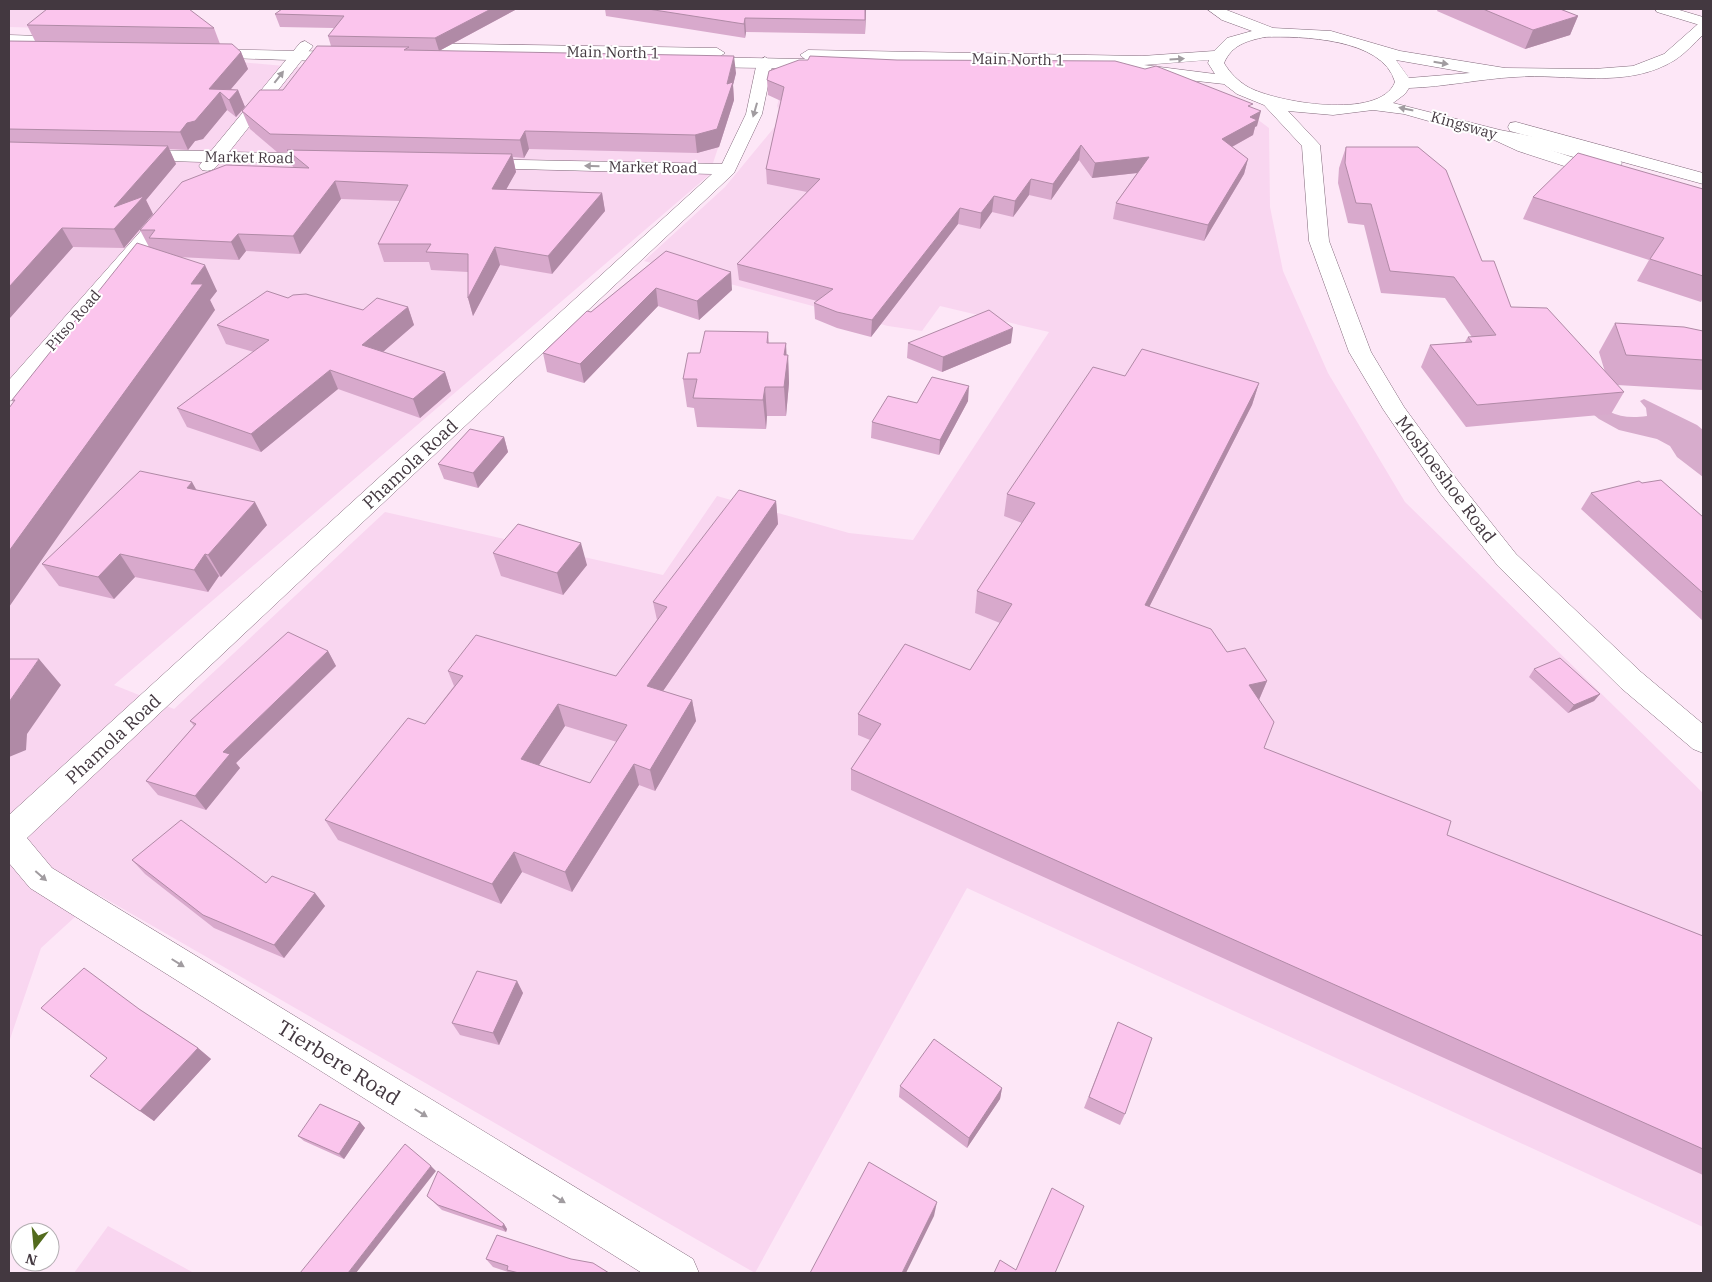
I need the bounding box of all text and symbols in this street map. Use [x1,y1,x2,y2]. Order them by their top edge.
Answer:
street label: Main North 1 [566,42,660,62]
street label: Main North 1 [971,49,1065,69]
one-way arrow [1170,55,1186,63]
one-way arrow [1434,60,1450,68]
one-way arrow [274,71,285,84]
one-way arrow [750,103,758,118]
one-way arrow [1398,105,1414,113]
street label: Kingsway [1429,107,1499,143]
street label: Market Road [204,147,294,167]
street label: Market Road [608,157,698,177]
one-way arrow [584,161,600,169]
street label: Pitso Road [41,286,105,354]
street label: Moshoeshoe Road [1391,411,1501,547]
street label: Phamola Road [358,414,462,514]
street label: Phamola Road [61,689,165,789]
one-way arrow [35,871,48,882]
one-way arrow [172,958,185,968]
street label: Tierbere Road [272,1013,406,1111]
one-way arrow [414,1109,427,1118]
one-way arrow [552,1194,565,1204]
north arrow [10,1222,60,1272]
text: N [24,1249,39,1270]

